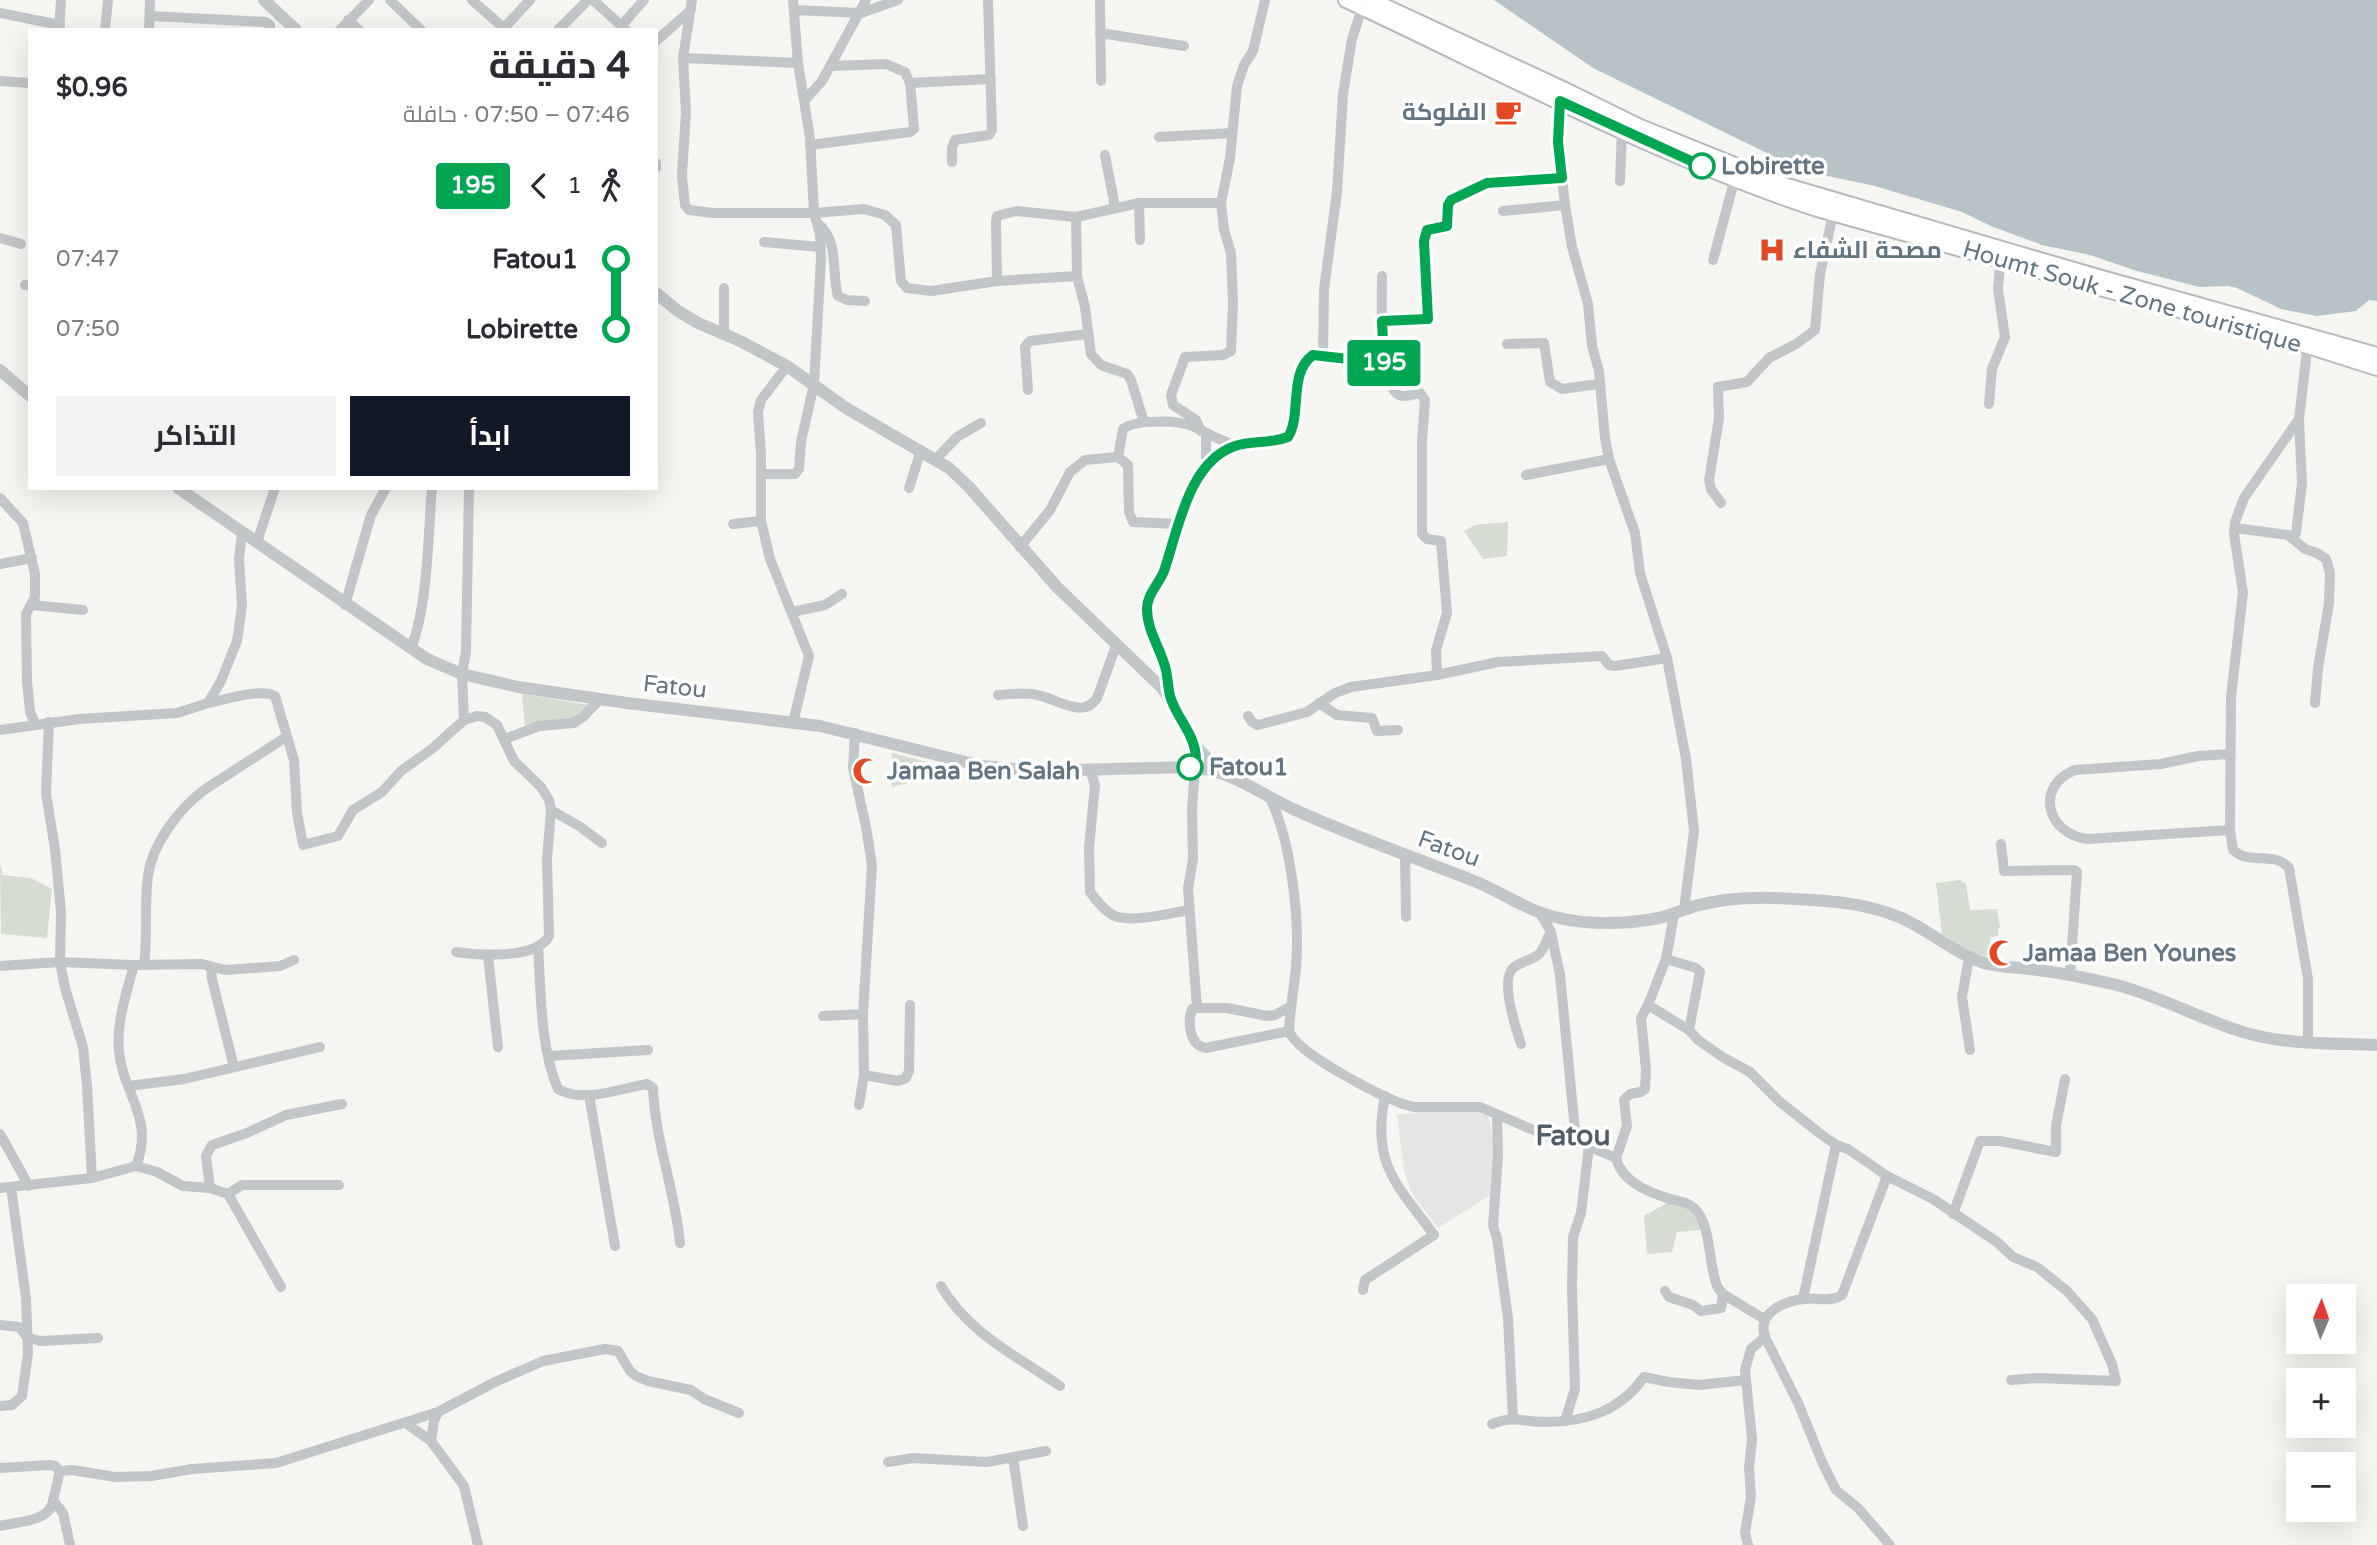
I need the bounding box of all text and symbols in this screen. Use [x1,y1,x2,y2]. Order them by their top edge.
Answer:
text: 4 دقيقة [489,43,630,89]
text: $0.96 [56,72,128,103]
cafe icon: الفلوكة [1493,97,1523,127]
place label: الفلوكة [1402,98,1487,127]
text: 07:46 – 07:50 · حافلة [403,101,630,129]
place label: Lobirette [1721,152,1825,181]
marker: Lobirette [1689,153,1715,179]
icon: back [520,167,558,205]
icon: walk [592,167,630,205]
text: 195 [450,171,496,200]
text: 1 [568,172,582,200]
hospital icon: مصحة الشفاء [1757,235,1787,265]
street label: Houmt Souk - Zone touristique [1959,235,2305,359]
place label: مصحة الشفاء [1793,236,1942,265]
text: Fatou1 [492,244,578,275]
text: 07:47 [56,245,120,273]
text: Lobirette [466,314,578,345]
text: 07:50 [56,315,120,343]
line badge: 195 [1344,340,1424,386]
text: 195 [1361,348,1407,377]
button: التذاكر [56,396,336,476]
button: ابدأ [350,396,630,476]
street label: Fatou [642,669,708,705]
place label: Fatou1 [1209,753,1288,782]
marker: Fatou1 [1177,754,1203,780]
mosque icon: Jamaa Ben Salah [851,756,881,786]
place label: Jamaa Ben Salah [886,757,1080,786]
street label: Fatou [1414,824,1484,874]
mosque icon: Jamaa Ben Younes [1987,938,2017,968]
place label: Jamaa Ben Younes [2022,939,2236,968]
district label: Fatou [1536,1119,1610,1153]
north arrow [2286,1284,2356,1354]
map controls [2286,1284,2356,1522]
button: + [2286,1368,2356,1438]
button: − [2286,1452,2356,1522]

